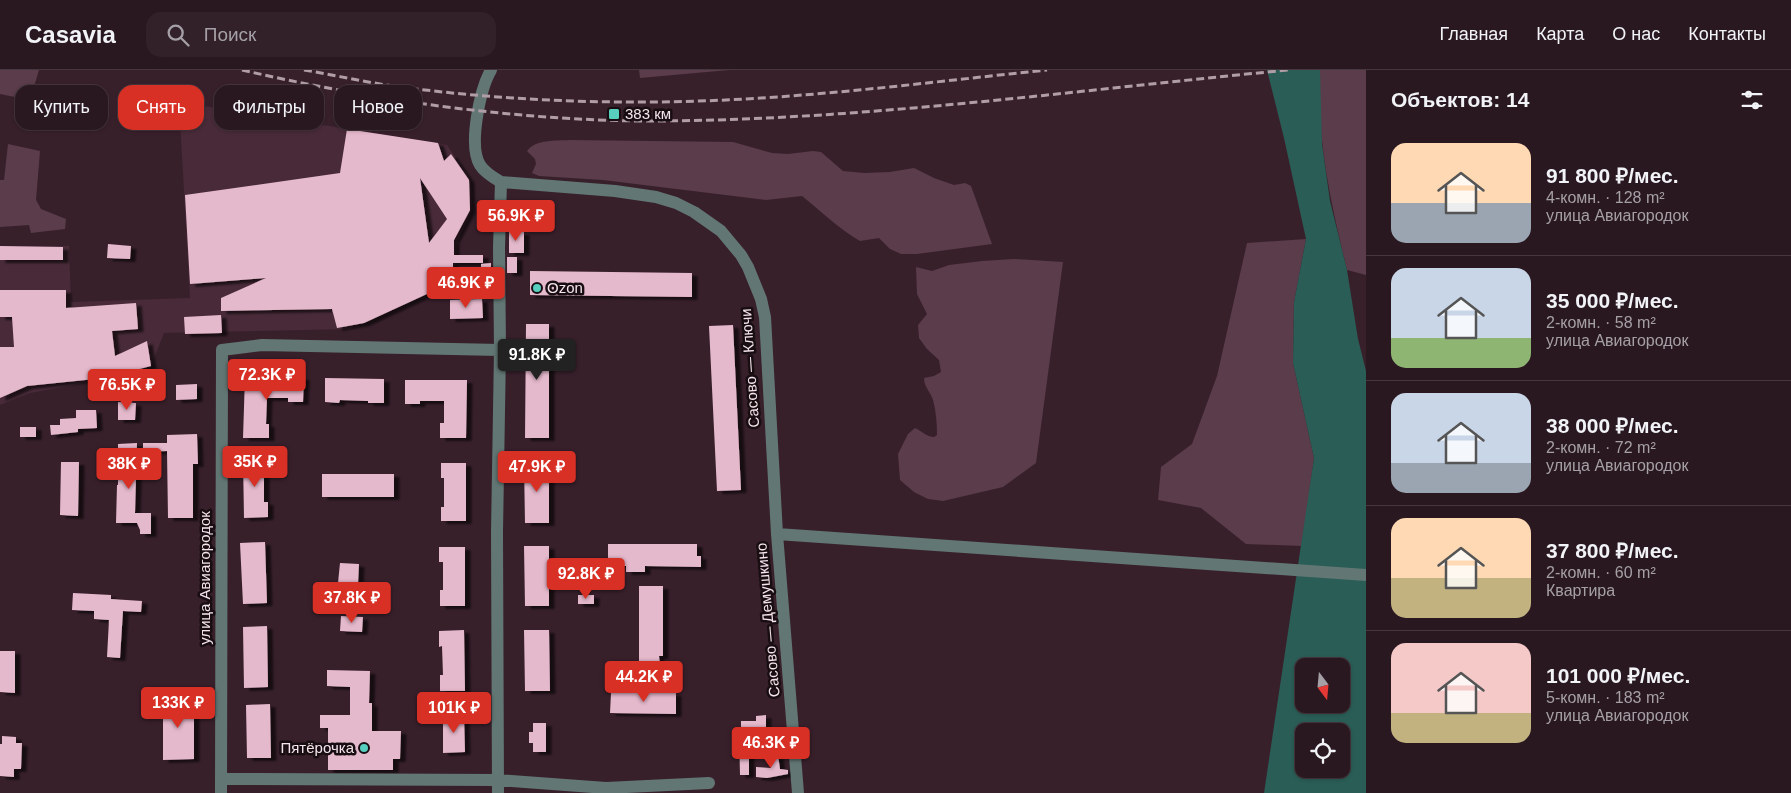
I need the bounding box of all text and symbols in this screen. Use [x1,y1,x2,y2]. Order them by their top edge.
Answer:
search box [146,12,496,57]
text: Casavia [25,21,116,48]
icon: search [164,21,192,49]
text: Поиск [204,24,256,45]
text: Главная [1440,24,1508,44]
text: Карта [1536,24,1584,44]
text: О нас [1612,24,1660,44]
text: Контакты [1688,24,1766,44]
chip: Купить [15,85,108,130]
chip: Снять [118,85,204,130]
chip: Фильтры [214,85,324,130]
chip: Новое [334,85,422,130]
icon: filters [1738,86,1766,114]
text: Объектов: 14 [1391,88,1529,111]
place label: 383 км [625,105,671,122]
marker: 383 км [607,107,621,121]
icon: home [1431,163,1491,223]
text: 91 800 ₽/мес. [1546,164,1679,187]
text: 4-комн. · 128 m² [1546,189,1665,206]
pin: 56.9K ₽ [470,200,562,242]
text: 56.9K ₽ [488,207,544,224]
text: улица Авиагородок [1546,207,1689,224]
pin: 46.9K ₽ [420,266,512,309]
text: 46.9K ₽ [438,274,494,291]
place label: Ozon [547,279,583,296]
marker: Ozon [531,282,543,294]
icon: home [1431,288,1491,348]
text: 35 000 ₽/мес. [1546,289,1679,312]
street label: Сасово — Ключи [737,308,762,428]
text: 2-комн. · 58 m² [1546,314,1656,331]
text: улица Авиагородок [1546,332,1689,349]
pin: 91.8K ₽ [491,338,583,381]
text: 91.8K ₽ [509,346,565,363]
pin: 72.3K ₽ [221,358,313,401]
text: 72.3K ₽ [239,366,295,383]
pin: 76.5K ₽ [81,368,173,411]
text: 76.5K ₽ [99,376,155,393]
icon: home [1431,413,1491,473]
text: 38 000 ₽/мес. [1546,414,1679,437]
text: 2-комн. · 72 m² [1546,439,1656,456]
pin: 35K ₽ [220,446,290,488]
pin: 38K ₽ [94,448,164,490]
pin: 47.9K ₽ [491,450,583,493]
text: 35K ₽ [233,453,277,470]
text: 38K ₽ [107,455,151,472]
text: улица Авиагородок [1546,457,1689,474]
text: 47.9K ₽ [509,458,565,475]
street label: улица Авиагородок [196,511,213,645]
icon: home [1431,538,1491,598]
text: 37 800 ₽/мес. [1546,539,1679,562]
street label: Сасово — Демушкино [752,542,783,698]
pin: 92.8K ₽ [540,558,632,600]
text: 2-комн. · 60 m² [1546,564,1656,581]
text: 92.8K ₽ [558,565,614,582]
pin: 37.8K ₽ [306,582,398,624]
text: Квартира [1546,582,1615,599]
text: 37.8K ₽ [324,589,380,606]
north arrow [1295,658,1350,712]
map controls [1295,658,1350,778]
pin: 44.2K ₽ [598,660,690,703]
icon: home [1431,663,1491,723]
text: 101 000 ₽/мес. [1546,664,1690,687]
text: 44.2K ₽ [616,668,672,685]
pin: 133K ₽ [137,686,219,729]
text: 5-комн. · 183 m² [1546,689,1665,706]
pin: 101K ₽ [413,692,495,734]
text: 133K ₽ [152,694,204,711]
text: 101K ₽ [428,699,480,716]
text: улица Авиагородок [1546,707,1689,724]
button: locate [1295,723,1350,778]
pin: 46.3K ₽ [725,726,817,769]
text: 46.3K ₽ [743,734,799,751]
place label: Пятёрочка [280,739,355,756]
marker: Пятёрочка [358,742,370,754]

